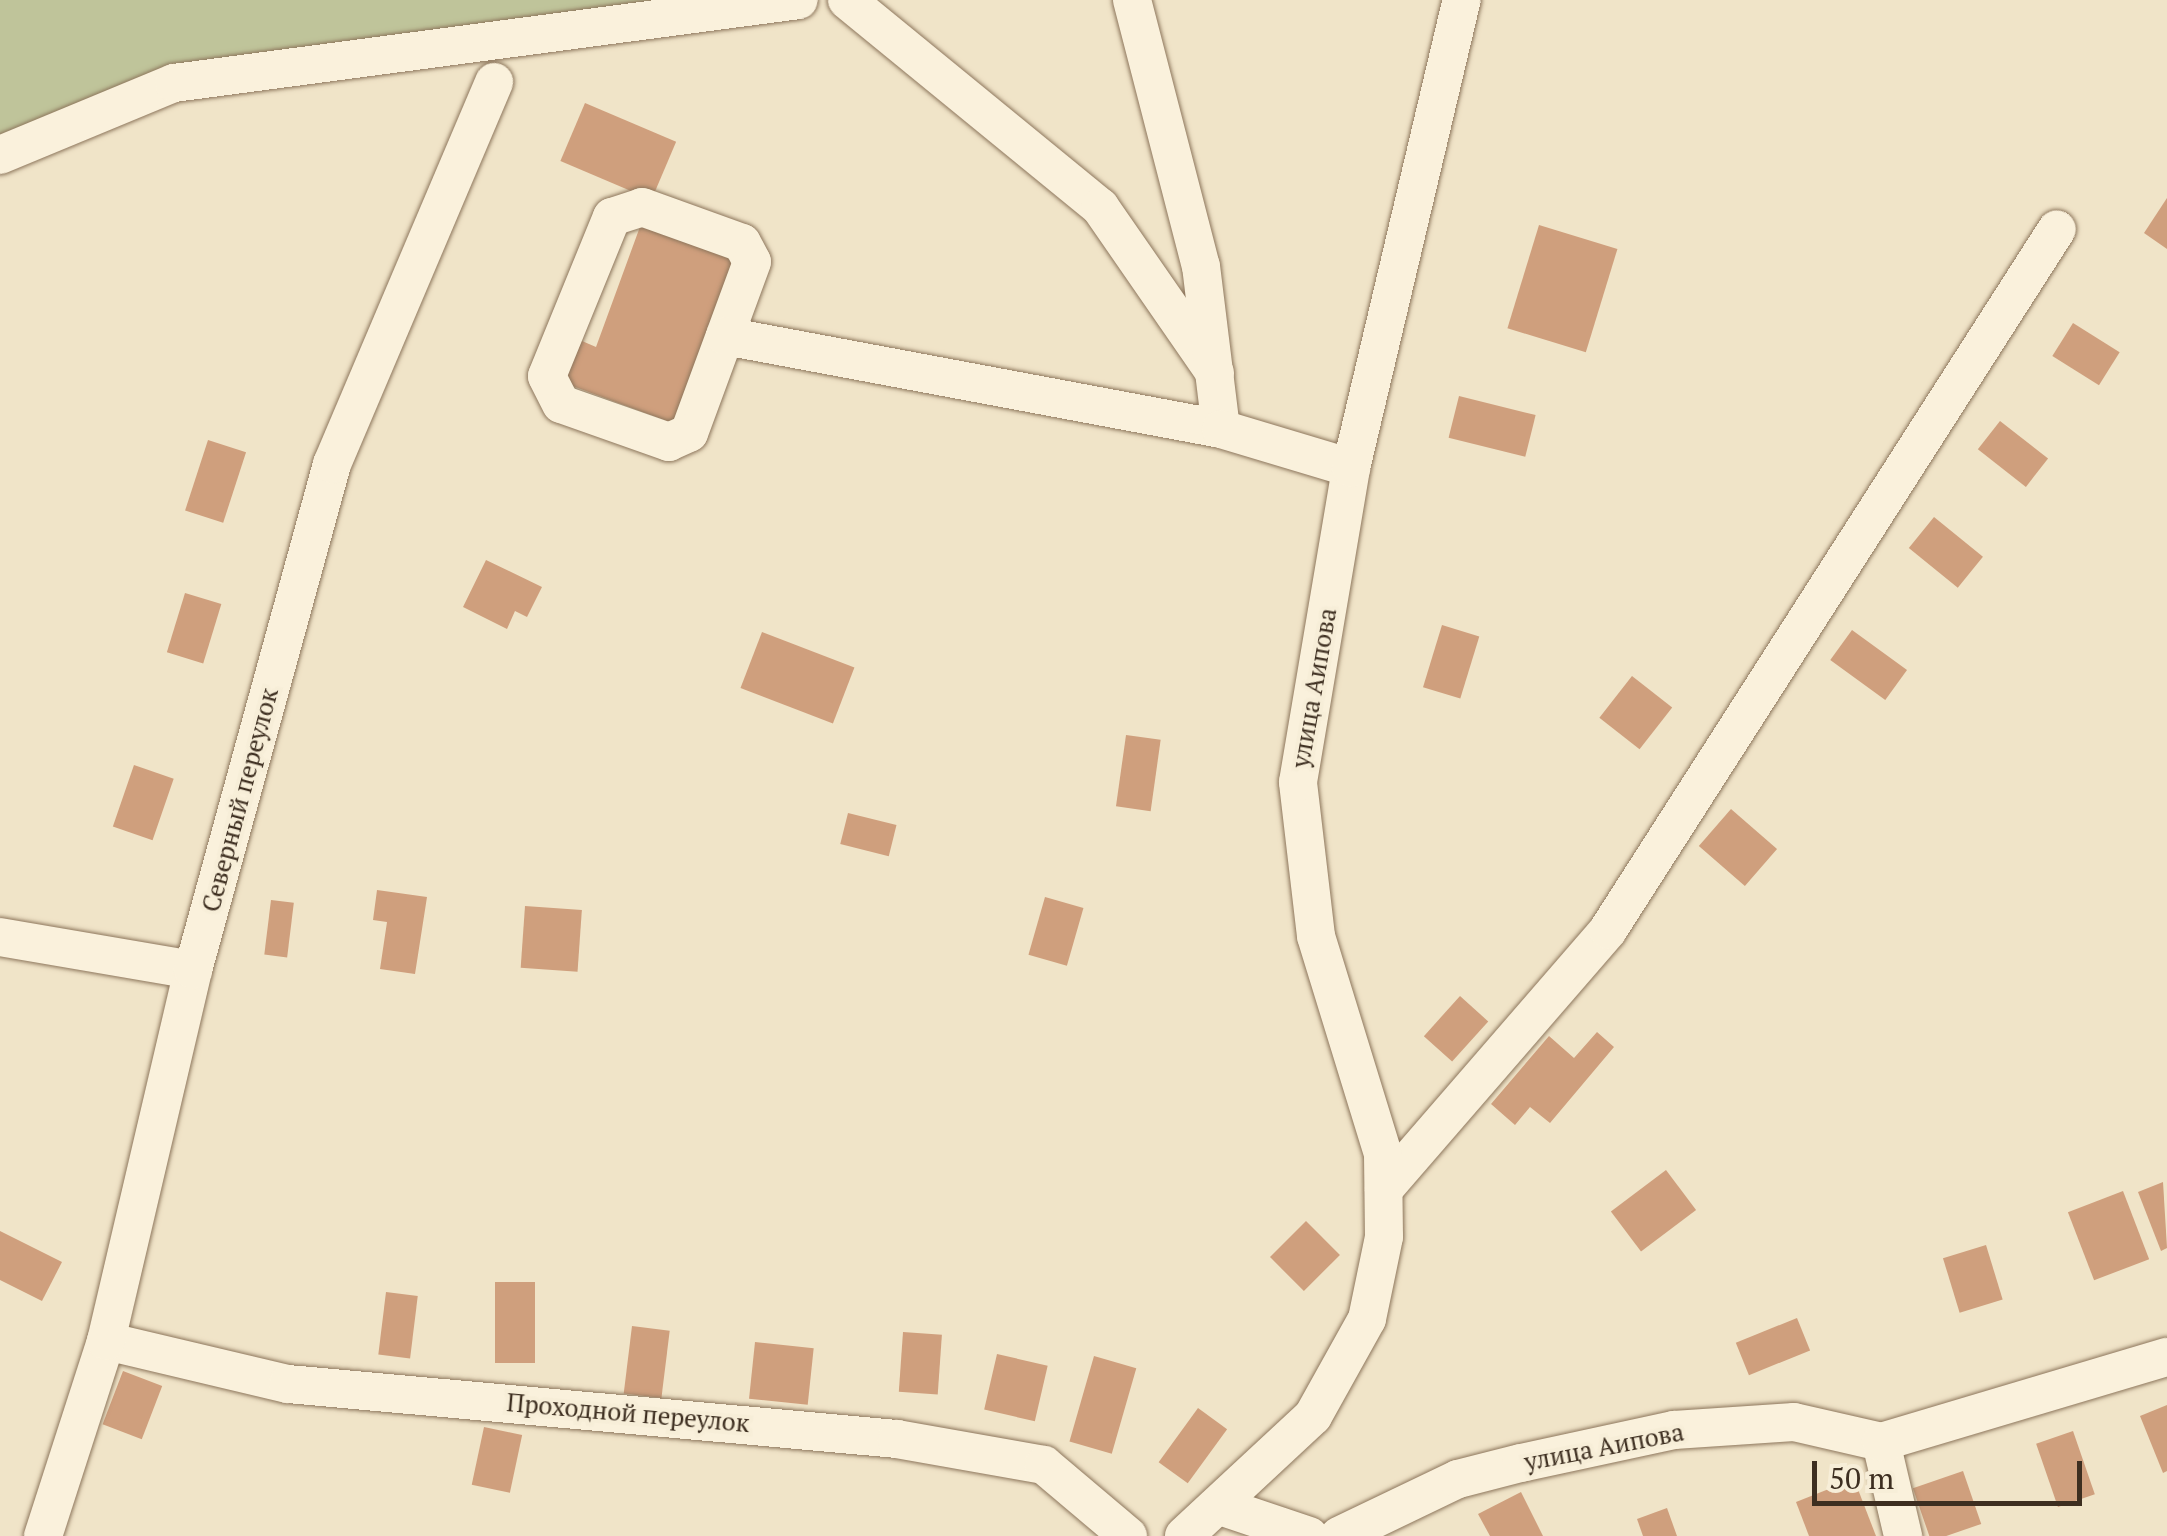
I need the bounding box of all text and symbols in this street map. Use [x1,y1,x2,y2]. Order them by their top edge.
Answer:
street label: улица Аипова [1285,605,1343,771]
street label: Северный переулок [196,685,284,915]
street label: Проходной переулок [505,1387,751,1439]
street label: улица Аипова [1521,1417,1687,1477]
scale bar [1817,1441,2087,1503]
text: 50 m [1829,1458,1894,1498]

